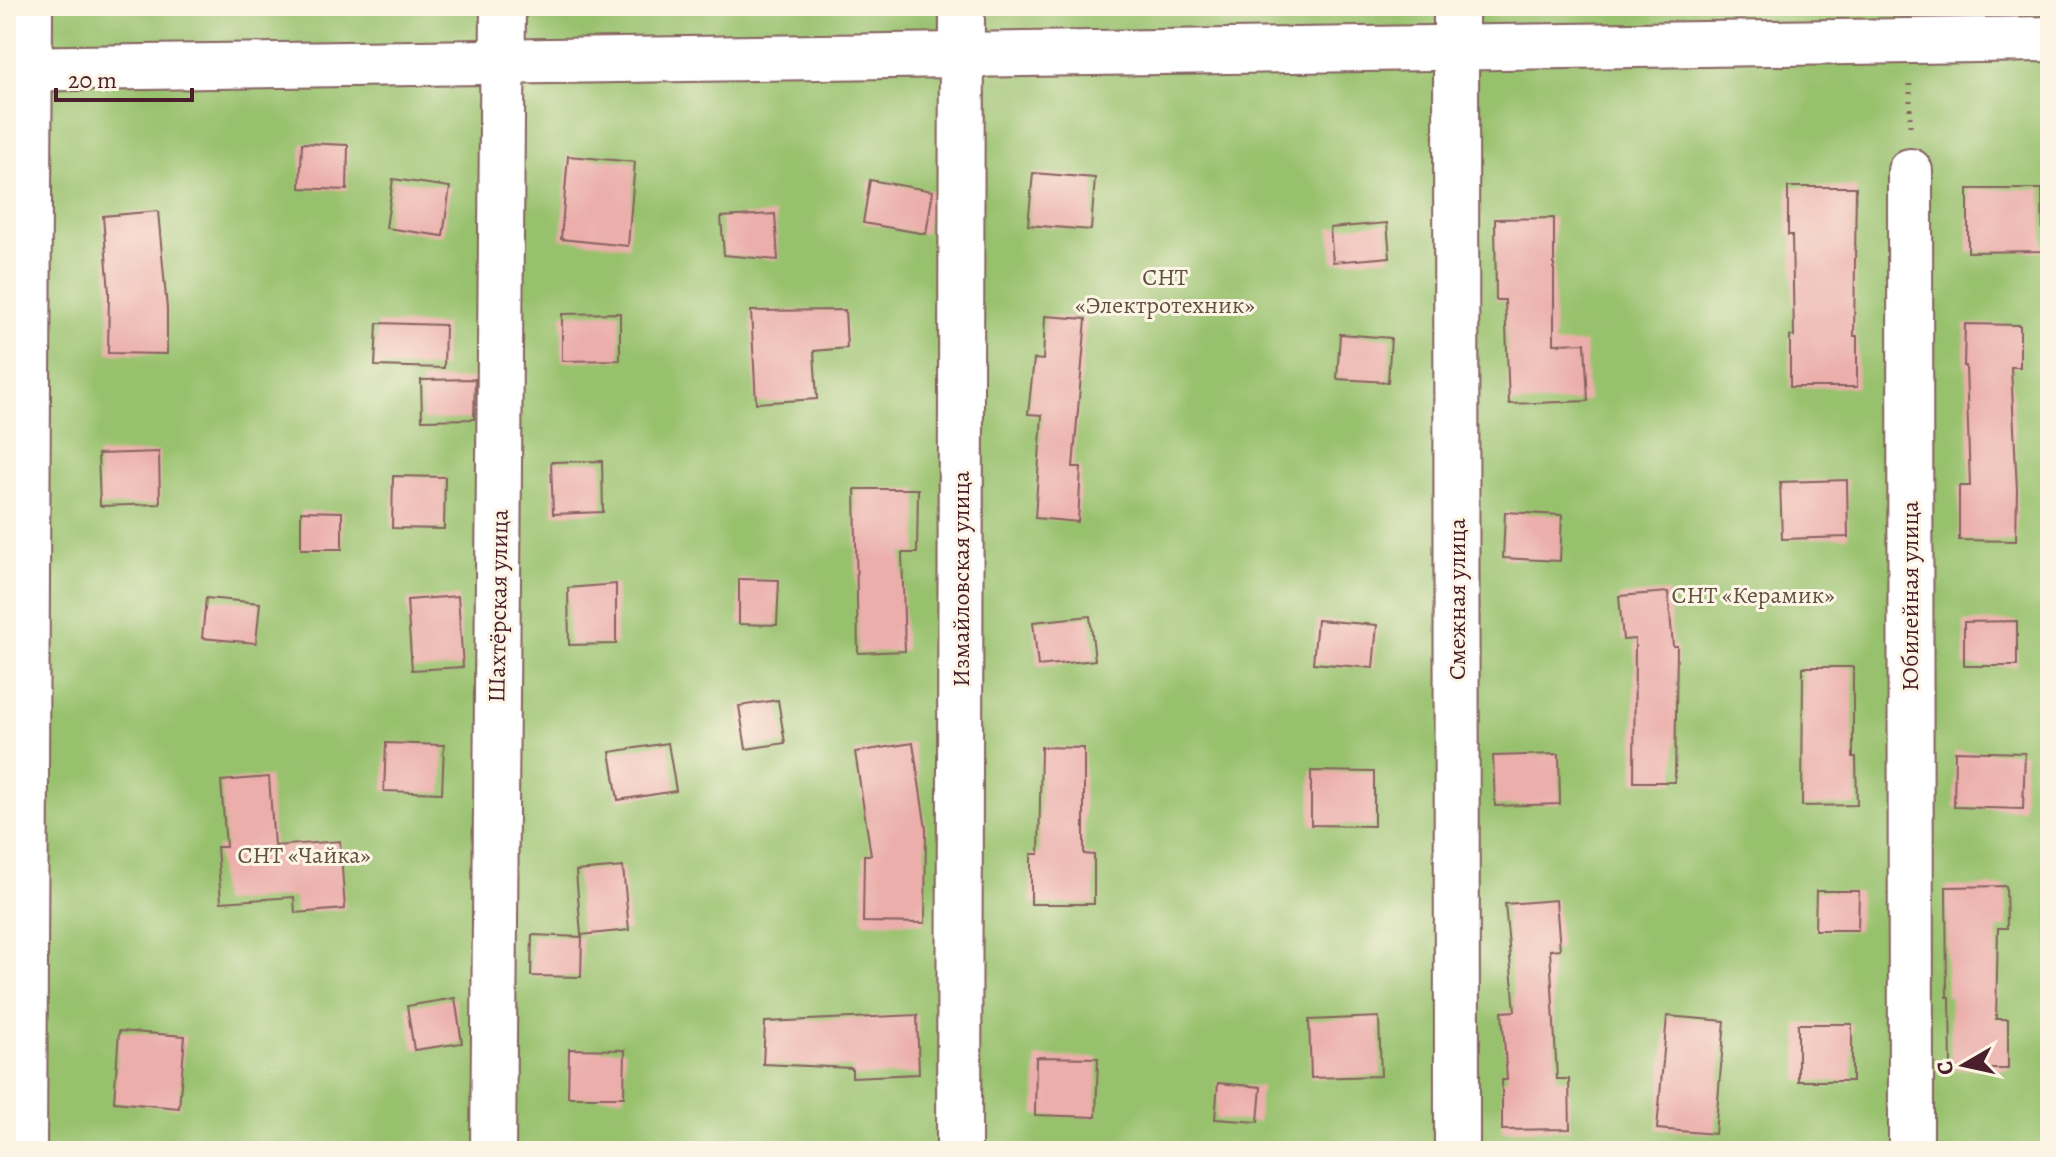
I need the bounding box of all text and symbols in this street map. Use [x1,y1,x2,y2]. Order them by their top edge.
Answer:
scale bar [56,52,192,102]
text: 20 m [68,64,117,96]
park label: СНТ «Электротехник» [1075,261,1255,321]
street label: Измайловская улица [945,471,977,687]
street label: Юбилейная улица [1894,501,1926,691]
street label: Шахтёрская улица [480,509,516,703]
street label: Смежная улица [1441,518,1473,680]
park label: СНТ «Керамик» [1672,579,1834,611]
park label: СНТ «Чайка» [237,839,371,871]
north arrow [1924,1025,2004,1105]
text: С [1929,1059,1961,1077]

